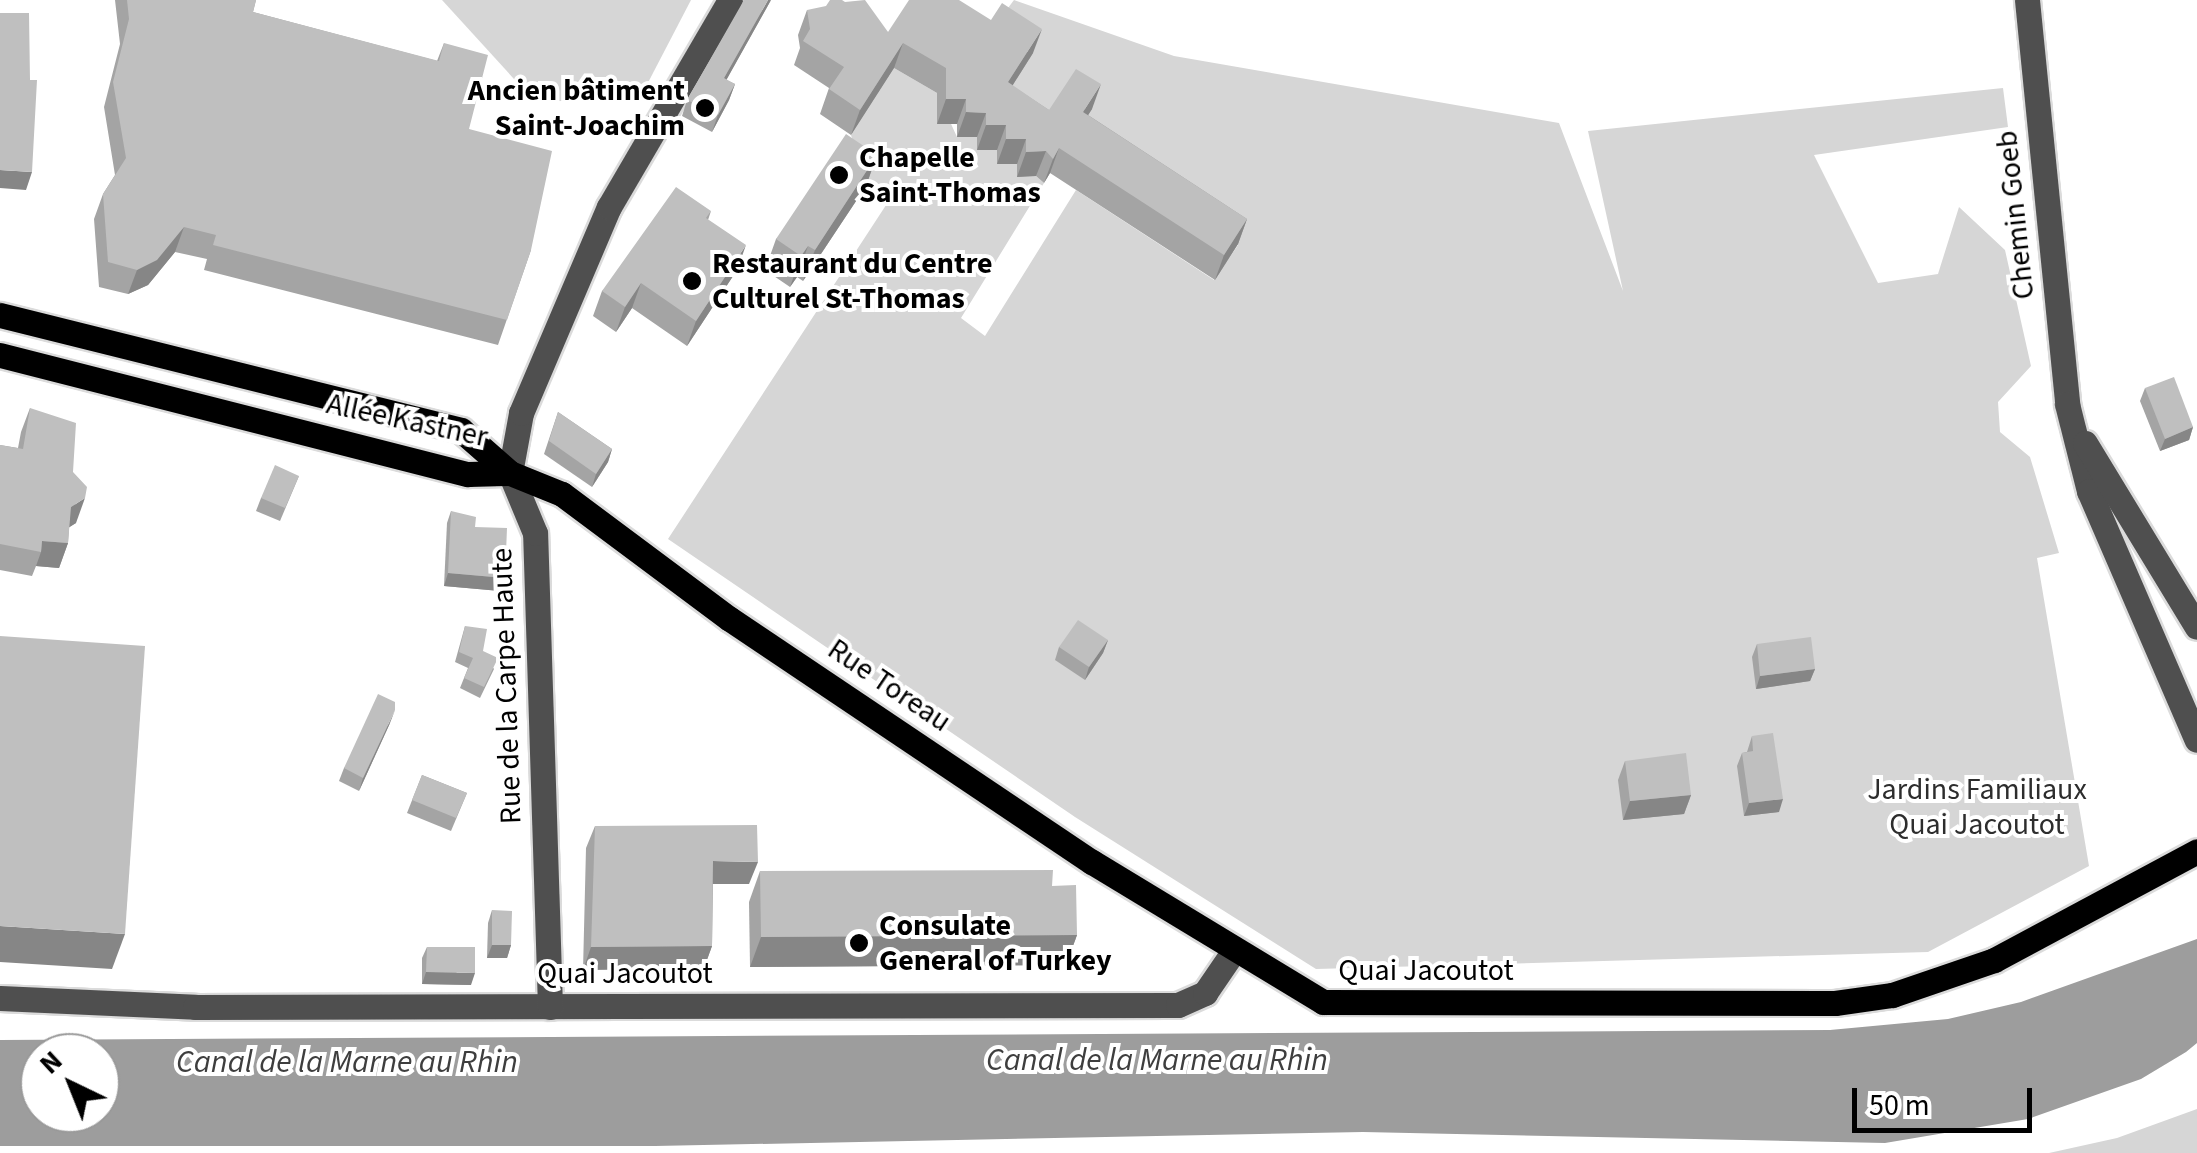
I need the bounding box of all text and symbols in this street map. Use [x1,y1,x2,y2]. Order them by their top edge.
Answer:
place label: Ancien bâtiment Saint-Joachim [468,73,685,144]
marker: Ancien bâtiment Saint-Joachim [694,97,716,119]
street label: Chemin Goeb [1989,129,2043,301]
place label: Chapelle Saint-Thomas [859,140,1041,210]
marker: Chapelle Saint-Thomas [828,164,850,186]
place label: Restaurant du Centre Culturel St-Thomas [712,246,993,316]
marker: Restaurant du Centre Culturel St-Thomas [681,270,703,292]
street label: Allée Kastner [323,386,491,456]
street label: Rue de la Carpe Haute [484,547,530,825]
street label: Rue Toreau [821,632,957,740]
park label: Jardins Familiaux Quai Jacoutot [1867,772,2087,842]
place label: Consulate General of Turkey [879,908,1112,978]
marker: Consulate General of Turkey [848,932,870,954]
street label: Quai Jacoutot [1338,953,1514,989]
street label: Quai Jacoutot [537,956,713,992]
north arrow [20,1033,120,1133]
water label: Canal de la Marne au Rhin [986,1041,1328,1079]
text: N [30,1042,71,1084]
water label: Canal de la Marne au Rhin [176,1043,518,1081]
scale bar [1857,1068,2037,1130]
text: 50 m [1869,1084,1930,1127]

